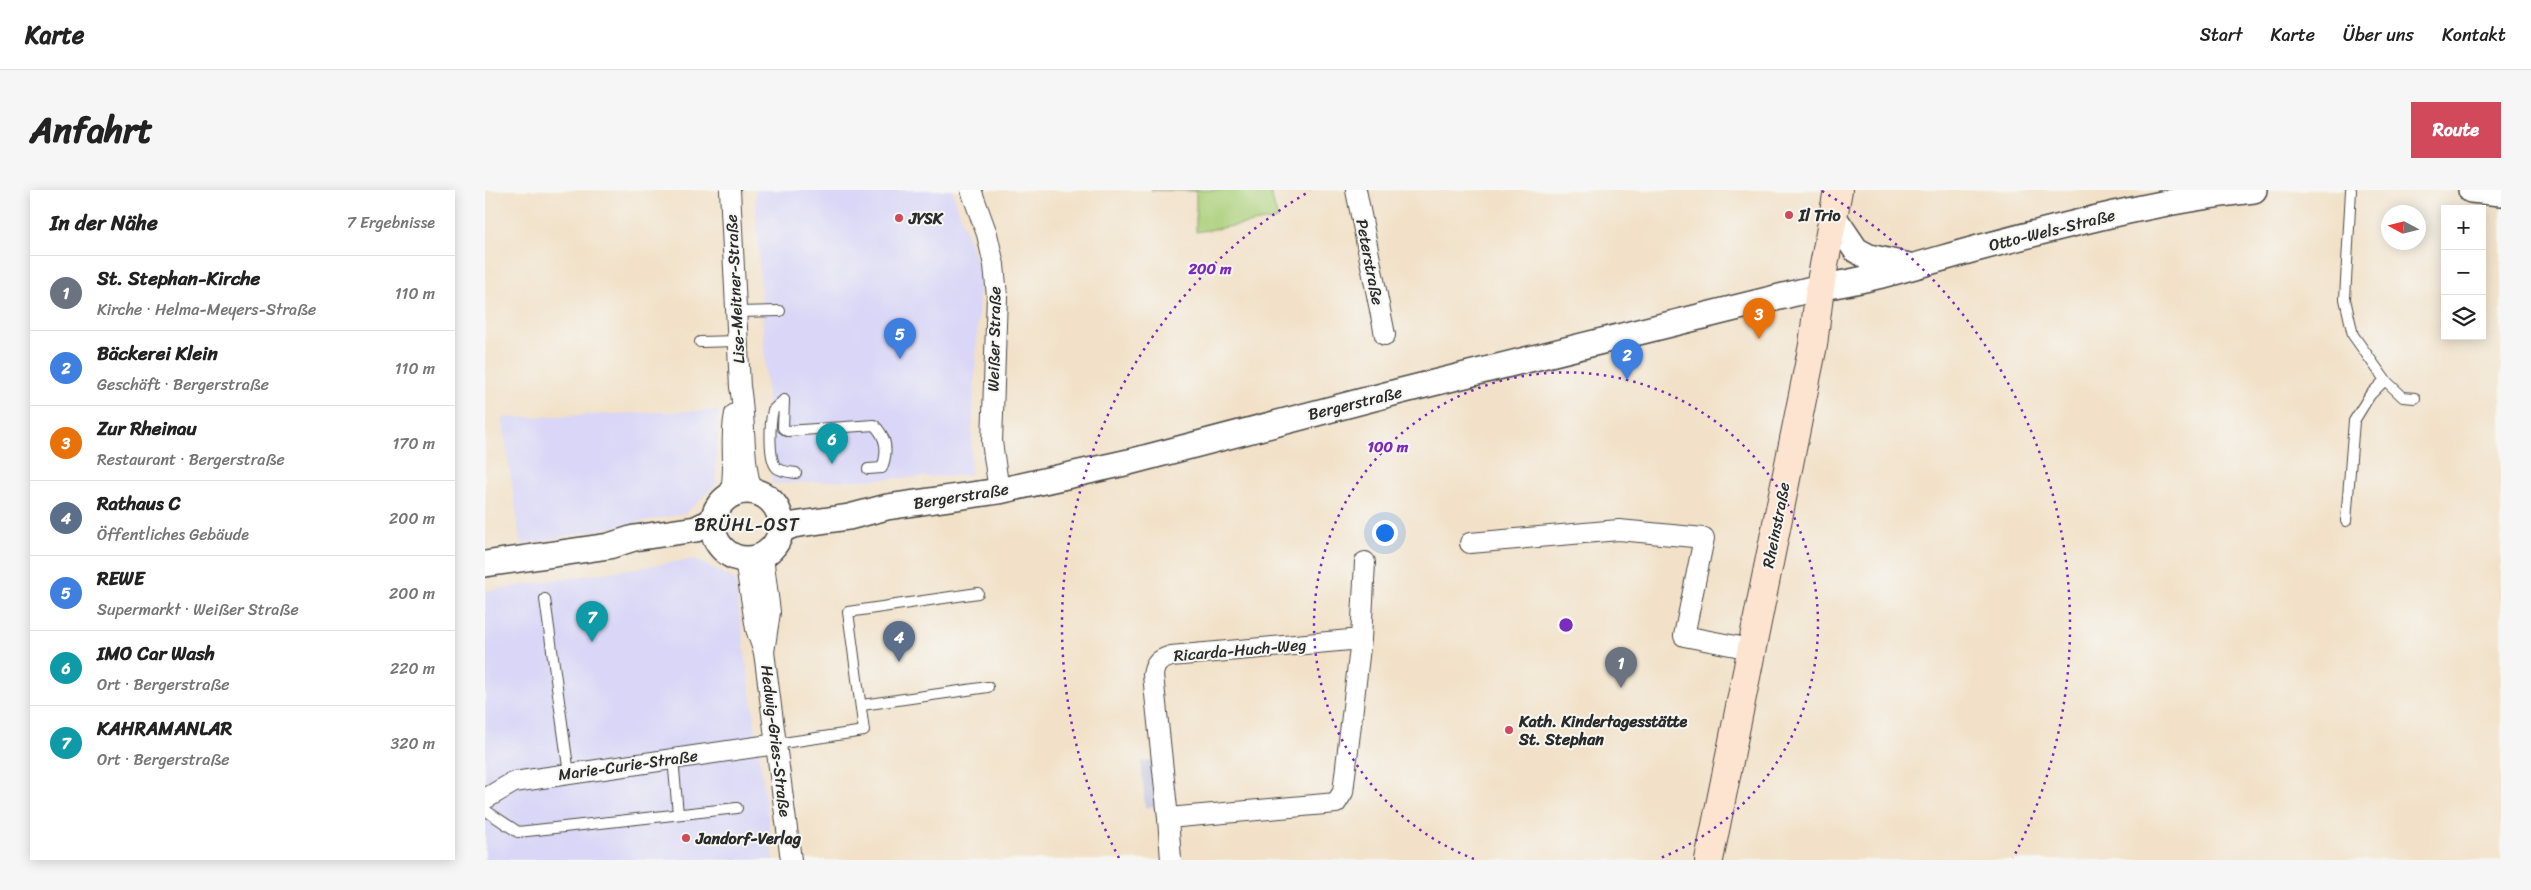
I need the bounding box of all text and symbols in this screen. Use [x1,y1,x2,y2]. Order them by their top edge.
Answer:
text: Karte [25,14,84,56]
text: Start [2200,19,2243,51]
text: Karte [2271,19,2315,51]
text: Über uns [2343,19,2414,51]
text: Kontakt [2442,19,2506,51]
text: Anfahrt [30,99,153,161]
button: Route [2411,102,2501,158]
street label: Otto-Wels-Straße [1986,200,2118,260]
place label: Il Trio [1798,201,1841,230]
text: In der Nähe [50,204,158,242]
place label: JYSK [908,204,944,233]
north arrow [2381,205,2426,250]
map controls [2441,205,2486,340]
button: + [2441,205,2486,250]
text: 7 Ergebnisse [347,208,435,237]
marker: Il Trio [1783,209,1795,221]
marker: JYSK [893,212,905,224]
street label: Lise-Meitner-Straße [717,214,753,364]
street label: Peterstraße [1347,216,1393,308]
button: − [2441,250,2486,295]
text: 200 m [1187,256,1232,282]
text: St. Stephan-Kirche [97,262,260,295]
text: 1 [63,279,69,308]
text: 110 m [395,279,435,308]
street label: Weißer Straße [979,286,1009,392]
text: Kirche · Helma-Meyers-Straße [97,295,316,324]
button: layers [2441,295,2486,340]
pin: 3 [1743,298,1775,339]
pin: 5 [884,318,916,359]
text: Bäckerei Klein [97,337,218,370]
pin: 2 [1611,339,1643,380]
text: 2 [61,354,71,383]
text: 110 m [395,354,435,383]
text: Geschäft · Bergerstraße [97,370,269,399]
street label: Bergerstraße [1305,377,1405,429]
text: Zur Rheinau [97,412,197,445]
pin: 6 [816,423,848,464]
text: 3 [62,429,70,458]
text: 170 m [392,429,435,458]
text: 100 m [1368,434,1409,460]
text: Restaurant · Bergerstraße [97,445,285,474]
street label: Bergerstraße [911,474,1011,518]
street label: Rheinstraße [1753,480,1799,570]
text: Rathaus C [97,487,181,520]
text: 4 [61,504,71,533]
text: 200 m [389,504,435,533]
district label: BRÜHL-OST [694,509,800,541]
text: Öffentliches Gebäude [97,520,249,549]
your location [1372,520,1398,546]
text: REWE [97,562,145,595]
text: 5 [61,579,71,608]
text: 200 m [389,579,435,608]
text: Supermarkt · Weißer Straße [97,595,299,624]
pin: 7 [576,601,608,642]
centre of rings [1557,616,1575,634]
pin: 4 [883,621,915,662]
street label: Ricarda-Huch-Weg [1172,630,1308,670]
text: IMO Car Wash [97,637,215,670]
pin: 1 [1605,647,1637,688]
text: 6 [61,654,71,683]
text: 220 m [390,654,435,683]
street label: Hedwig-Gries-Straße [752,663,800,819]
text: Ort · Bergerstraße [97,670,229,699]
place label: Kath. Kindertagesstätte St. Stephan [1518,707,1688,754]
text: KAHRAMANLAR [97,712,232,745]
marker: Kath. Kindertagesstätte St. Stephan [1503,724,1515,736]
text: 7 [61,729,71,758]
text: 320 m [390,729,435,758]
street label: Marie-Curie-Straße [556,741,700,789]
text: Ort · Bergerstraße [97,745,229,774]
place label: Jandorf-Verlag [695,824,802,853]
marker: Jandorf-Verlag [680,832,692,844]

